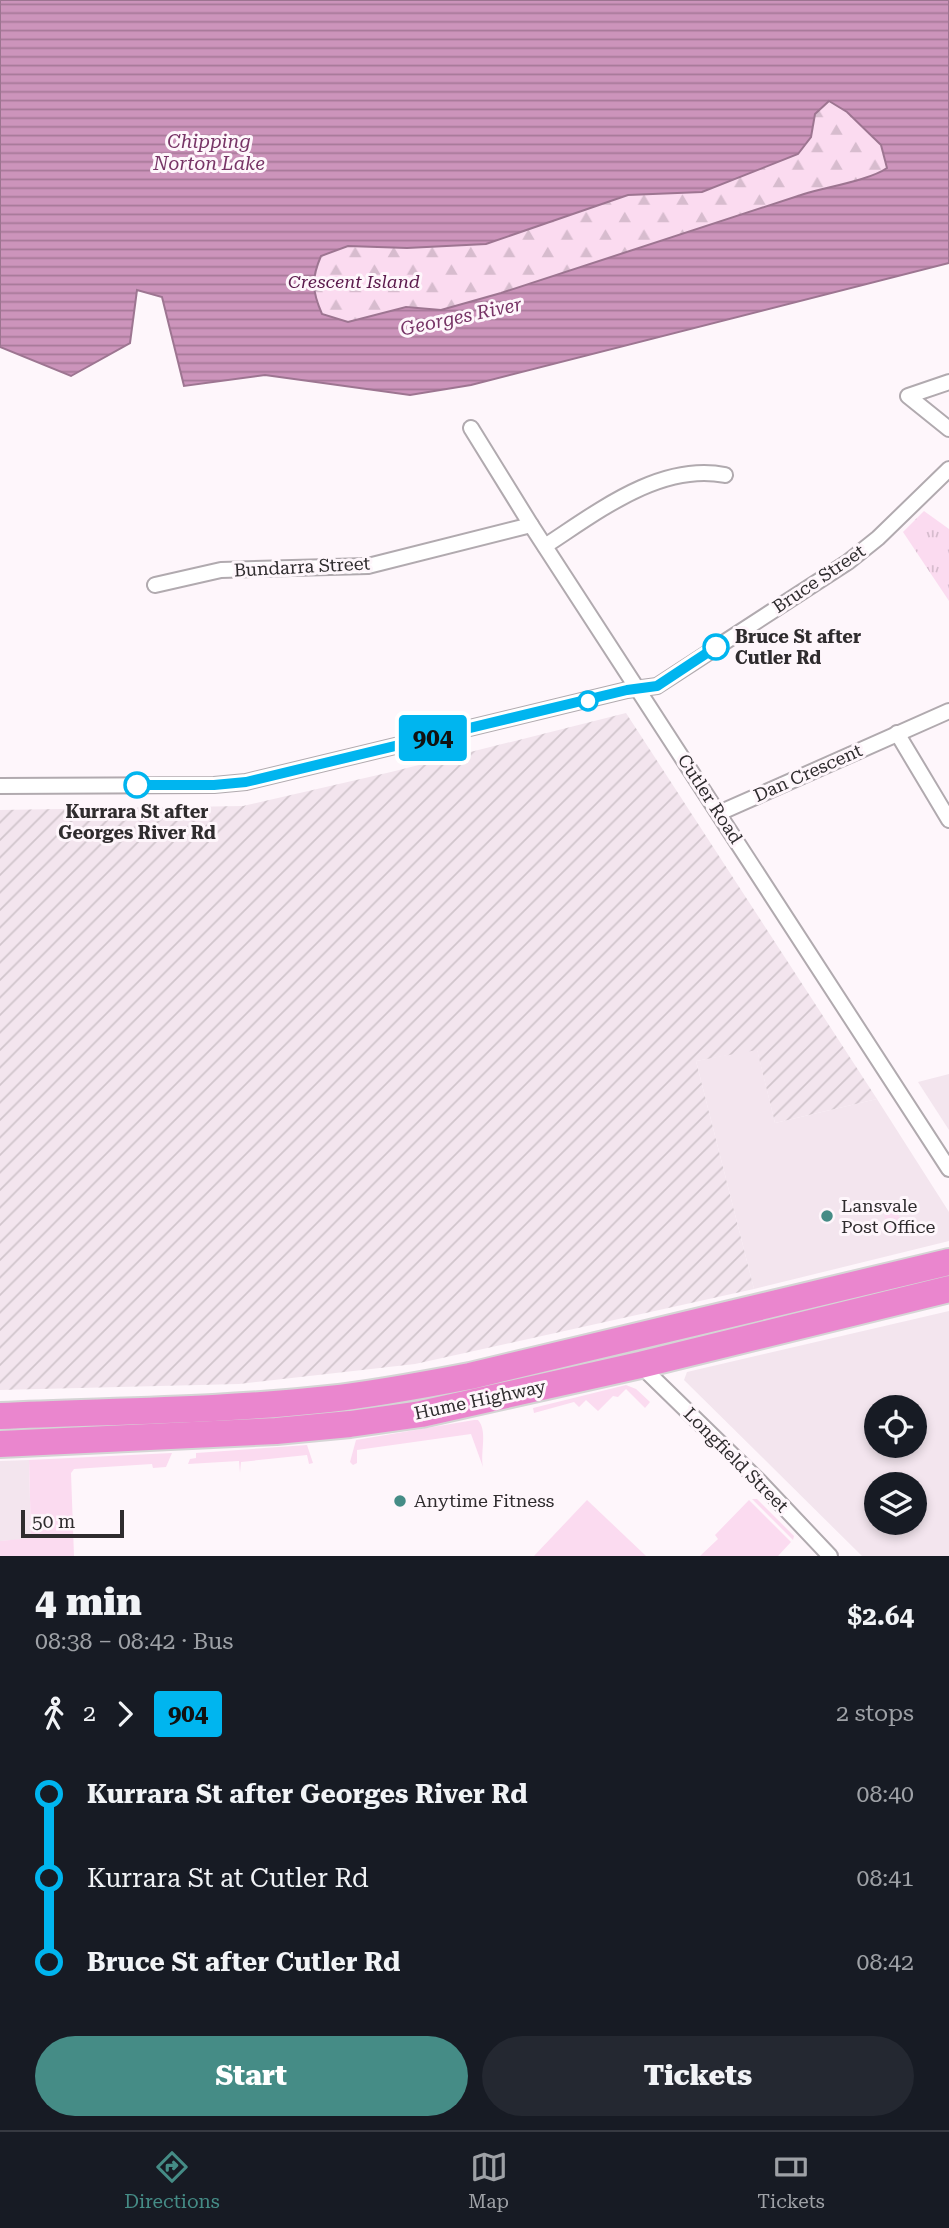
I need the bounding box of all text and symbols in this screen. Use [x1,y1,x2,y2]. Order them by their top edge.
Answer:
water label: Chipping Norton Lake [152,130,265,175]
park label: Crescent Island [288,271,420,292]
water label: Georges River [398,292,524,341]
street label: Bruce Street [769,540,869,617]
street label: Bundarra Street [233,552,371,581]
place label: Bruce St after Cutler Rd [735,626,861,668]
marker: Bruce St after Cutler Rd [703,634,729,660]
unlabelled marker [578,691,598,711]
line badge: 904 [393,715,473,761]
text: 904 [413,724,453,752]
street label: Dan Crescent [750,739,866,806]
street label: Cutler Road [674,750,747,848]
marker: Kurrara St after Georges River Rd [124,772,150,798]
place label: Kurrara St after Georges River Rd [58,801,216,843]
place label: Lansvale Post Office [841,1195,935,1237]
marker: Lansvale Post Office [819,1208,835,1224]
street label: Hume Highway [412,1375,548,1424]
map controls [864,1395,927,1535]
button: locate [864,1395,927,1458]
street label: Longfield Street [680,1403,793,1517]
button: layers [864,1472,927,1535]
place label: Anytime Fitness [414,1490,554,1511]
marker: Anytime Fitness [392,1493,408,1509]
scale bar [21,1507,124,1539]
text: 50 m [32,1510,75,1533]
text: 4 min [35,1580,142,1624]
text: $2.64 [848,1601,914,1631]
text: 08:38 – 08:42 · Bus [35,1628,233,1655]
icon: walk [35,1695,73,1733]
icon: forward [106,1695,144,1733]
text: 2 [83,1700,96,1727]
text: 904 [168,1700,208,1728]
text: 2 stops [836,1700,914,1727]
text: Kurrara St after Georges River Rd [87,1779,528,1809]
text: 08:40 [857,1781,914,1808]
text: Kurrara St at Cutler Rd [87,1863,369,1893]
text: 08:41 [857,1865,914,1892]
text: Bruce St after Cutler Rd [87,1947,400,1977]
text: 08:42 [857,1949,914,1976]
button: Start [35,2036,468,2116]
button: Tickets [482,2036,914,2116]
tab: Directions [124,2148,220,2213]
tab: Map [468,2148,509,2213]
tab: Tickets [757,2148,825,2213]

